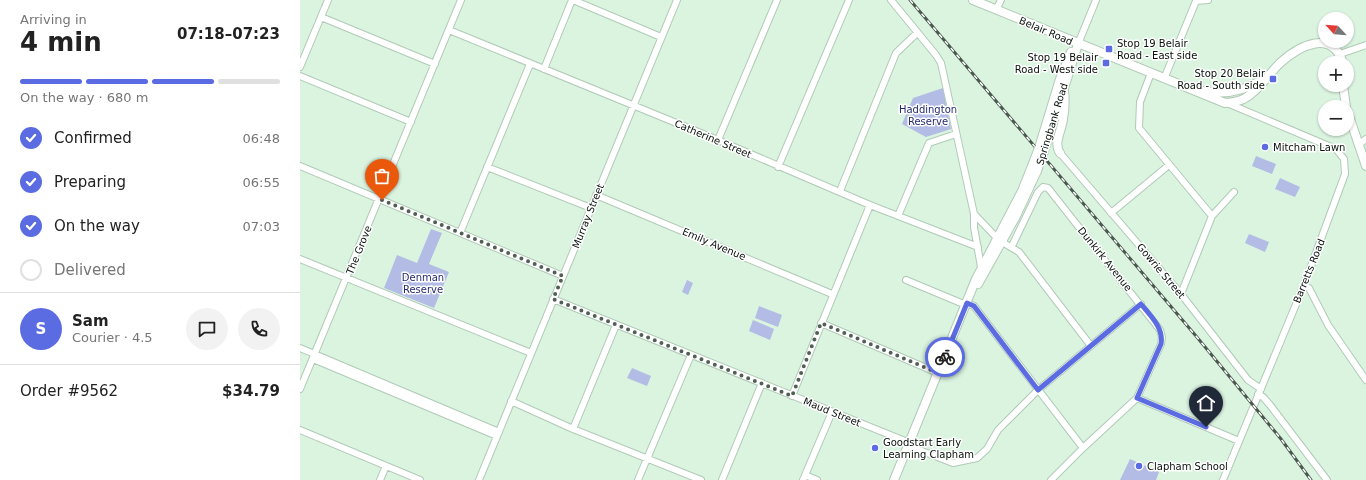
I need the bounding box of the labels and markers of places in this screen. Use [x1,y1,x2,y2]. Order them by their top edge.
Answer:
place label: Stop 19 Belair Road - East side [1117,38,1197,61]
marker: Stop 19 Belair Road - East side [1104,44,1114,54]
place label: Stop 19 Belair Road - West side [1015,52,1099,75]
marker: Stop 19 Belair Road - West side [1101,58,1111,68]
place label: Stop 20 Belair Road - South side [1177,68,1266,91]
marker: Stop 20 Belair Road - South side [1268,74,1278,84]
marker: Mitcham Lawn [1260,142,1270,152]
place label: Mitcham Lawn [1273,142,1345,153]
pin [365,159,399,200]
pin [1189,386,1223,427]
place label: Goodstart Early Learning Clapham [883,437,974,460]
marker: Goodstart Early Learning Clapham [870,443,880,453]
marker: Clapham School [1134,461,1144,471]
place label: Clapham School [1147,461,1228,472]

